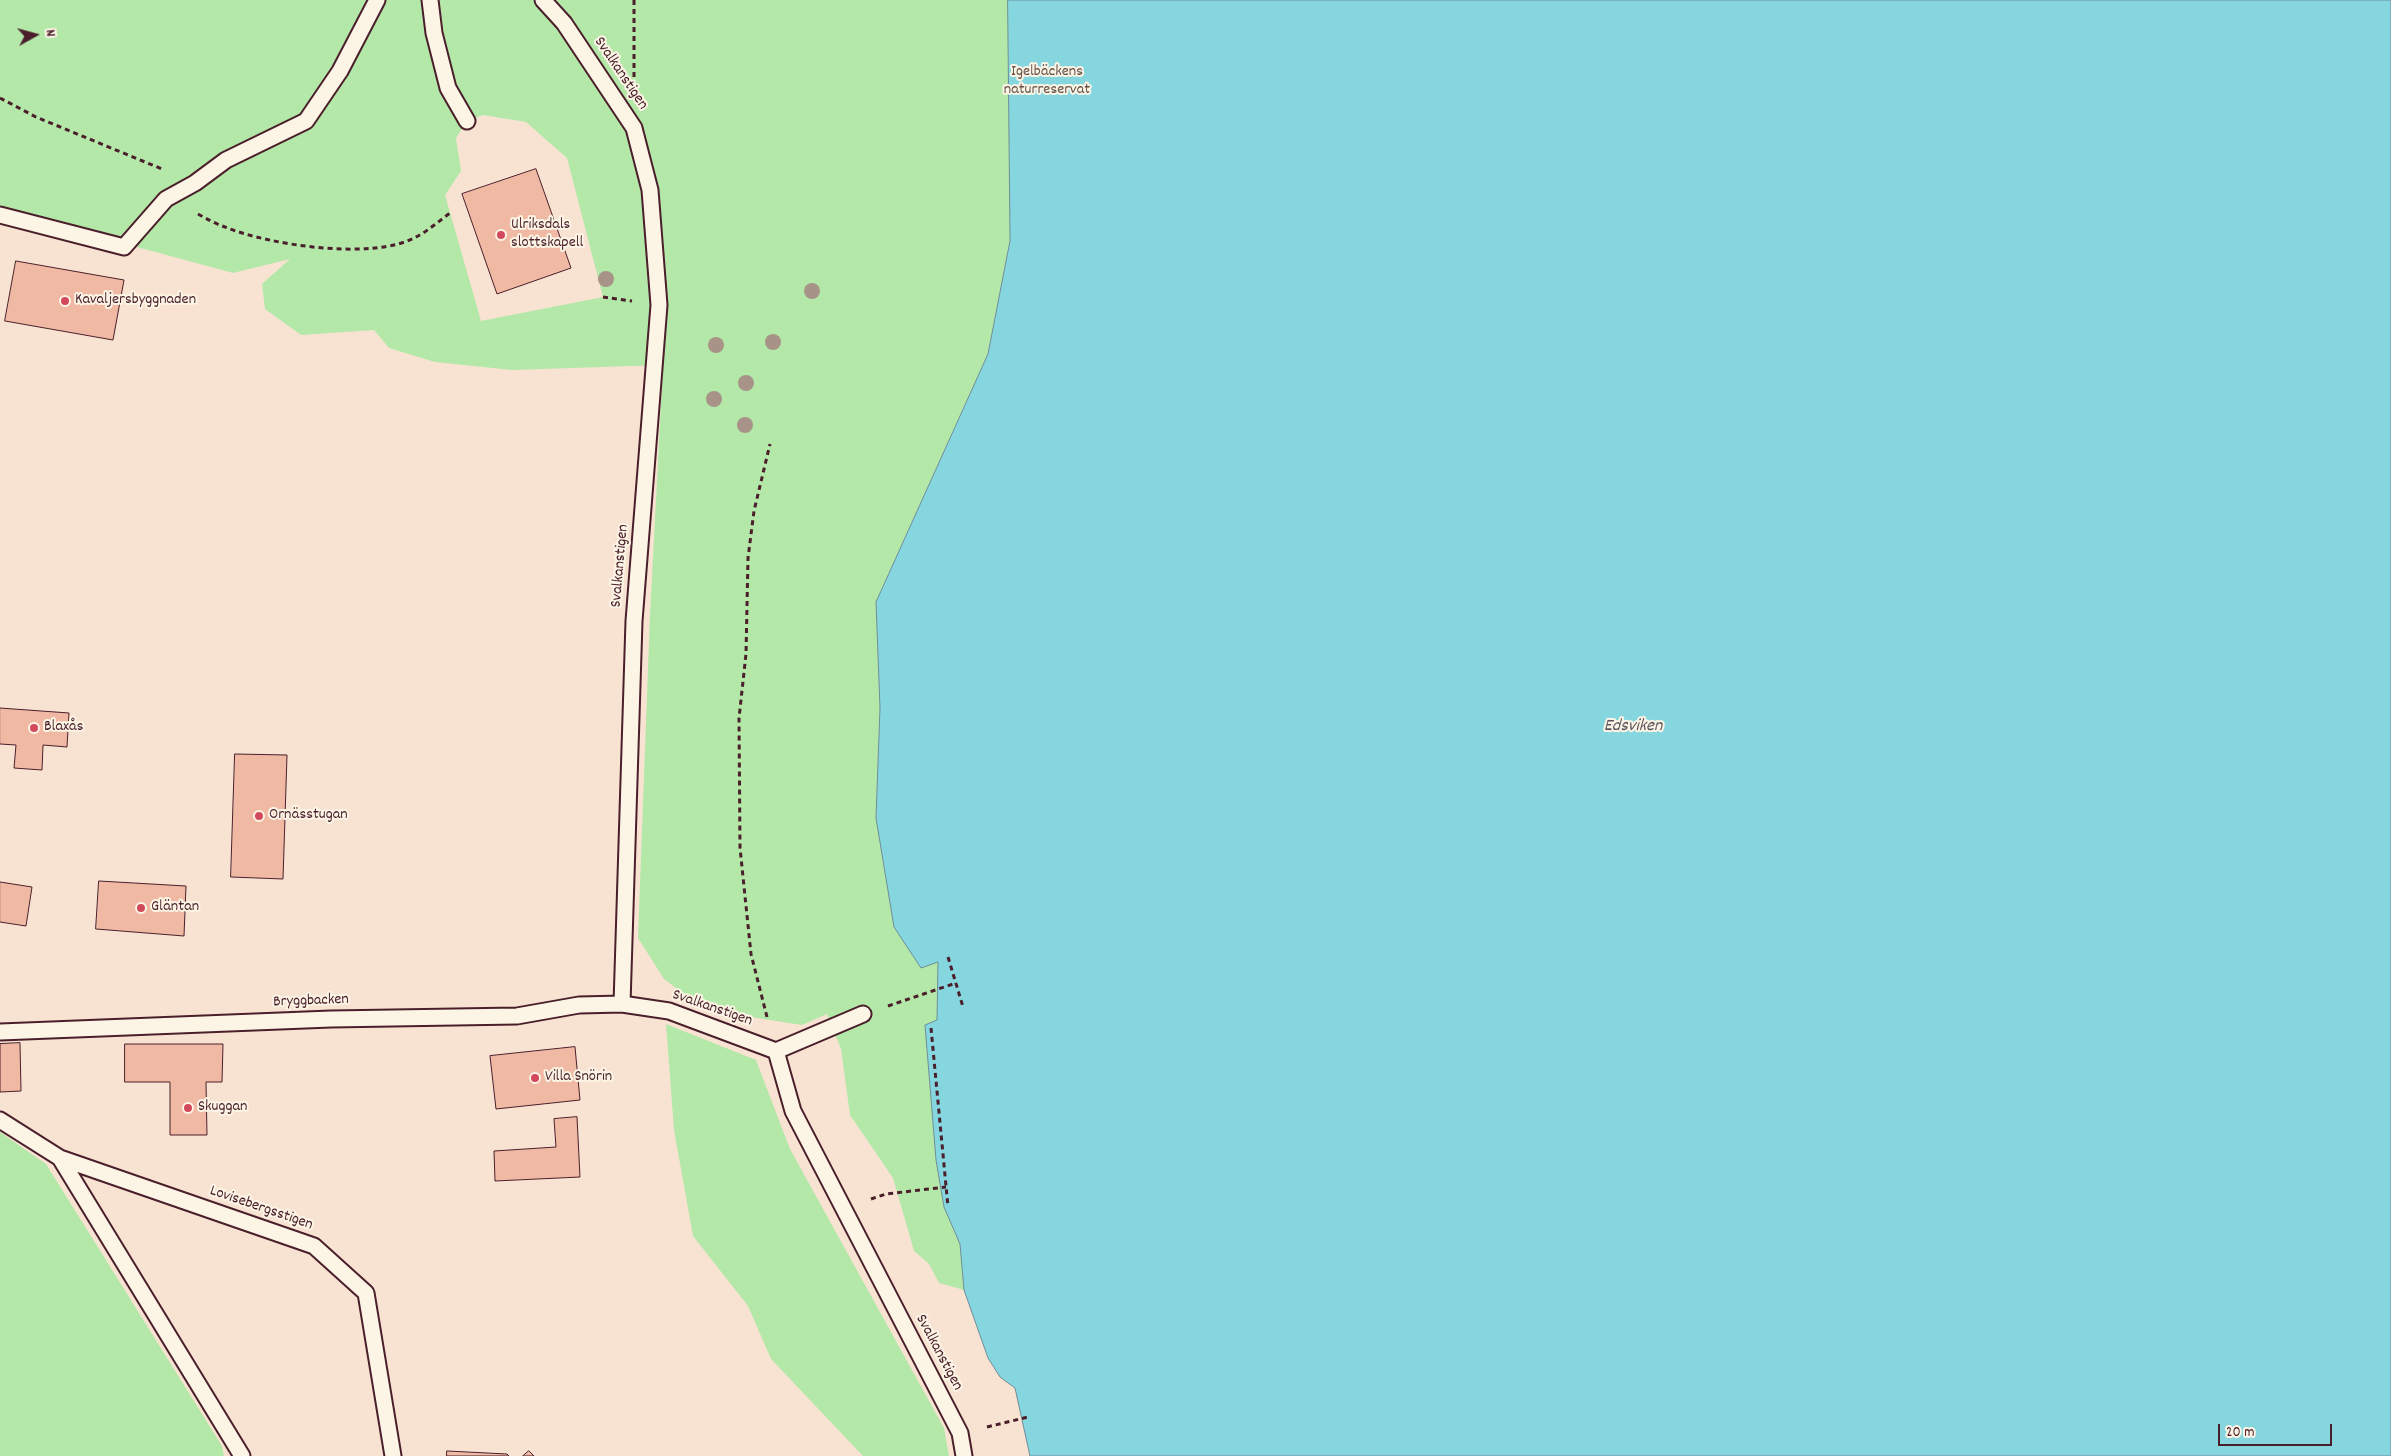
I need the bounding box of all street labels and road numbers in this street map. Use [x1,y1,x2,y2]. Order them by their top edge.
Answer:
street label: Svalkanstigen [589,34,651,114]
street label: Svalkanstigen [608,524,634,608]
street label: Svalkanstigen [669,986,755,1032]
street label: Bryggbacken [273,991,349,1013]
street label: Lovisebergsstigen [207,1182,315,1236]
street label: Svalkanstigen [910,1312,966,1394]

